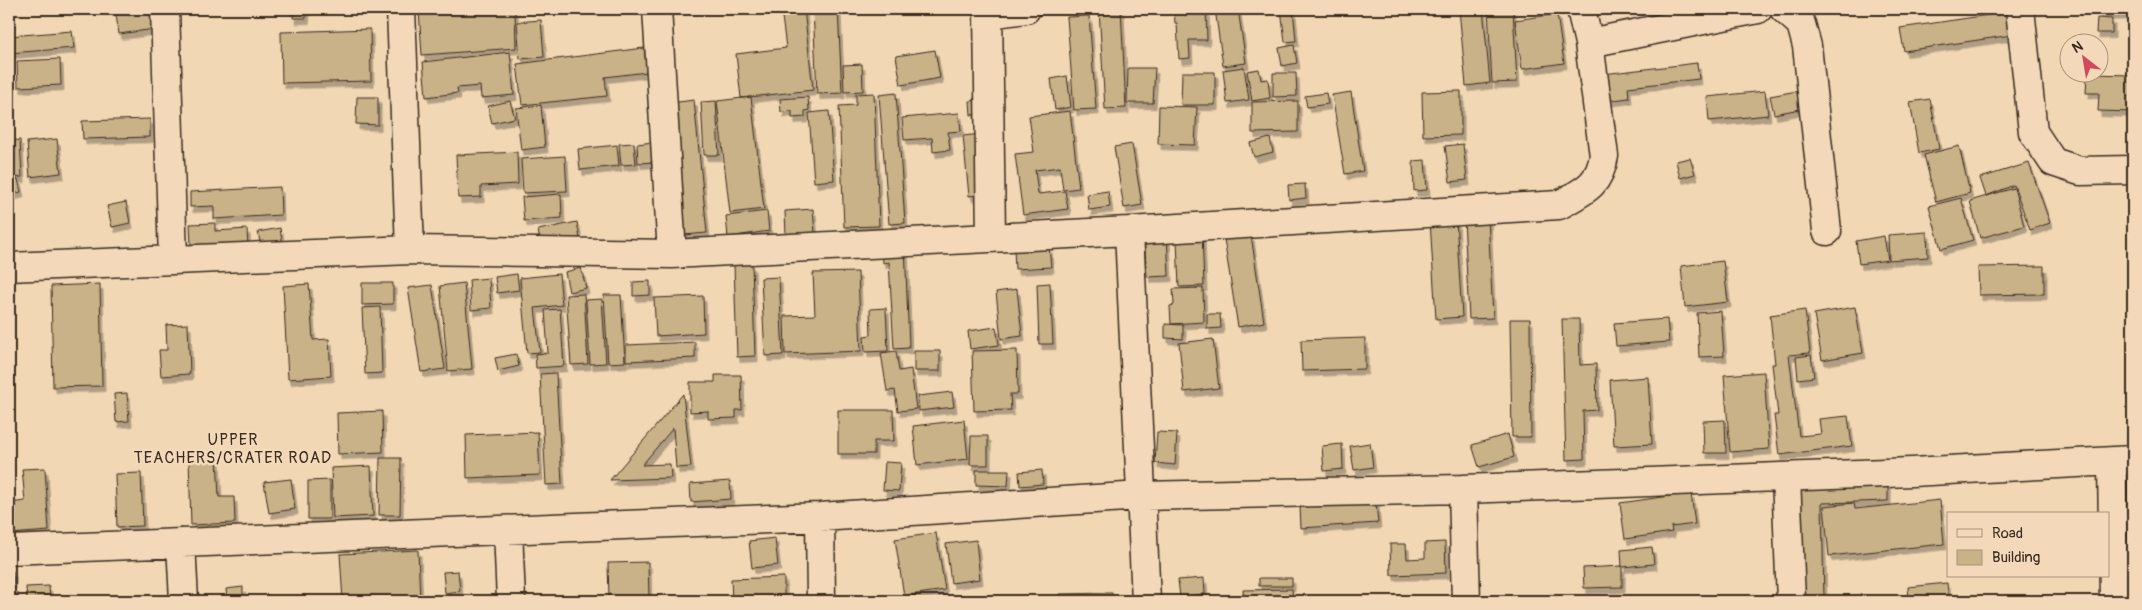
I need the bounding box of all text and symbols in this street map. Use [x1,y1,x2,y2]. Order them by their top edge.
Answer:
north arrow [2060,32,2110,82]
text: N [2069,38,2086,57]
district label: UPPER TEACHERS/CRATER ROAD [134,430,332,468]
legend [1947,512,2110,578]
text: Road [1992,524,2023,543]
text: Building [1992,548,2040,567]

